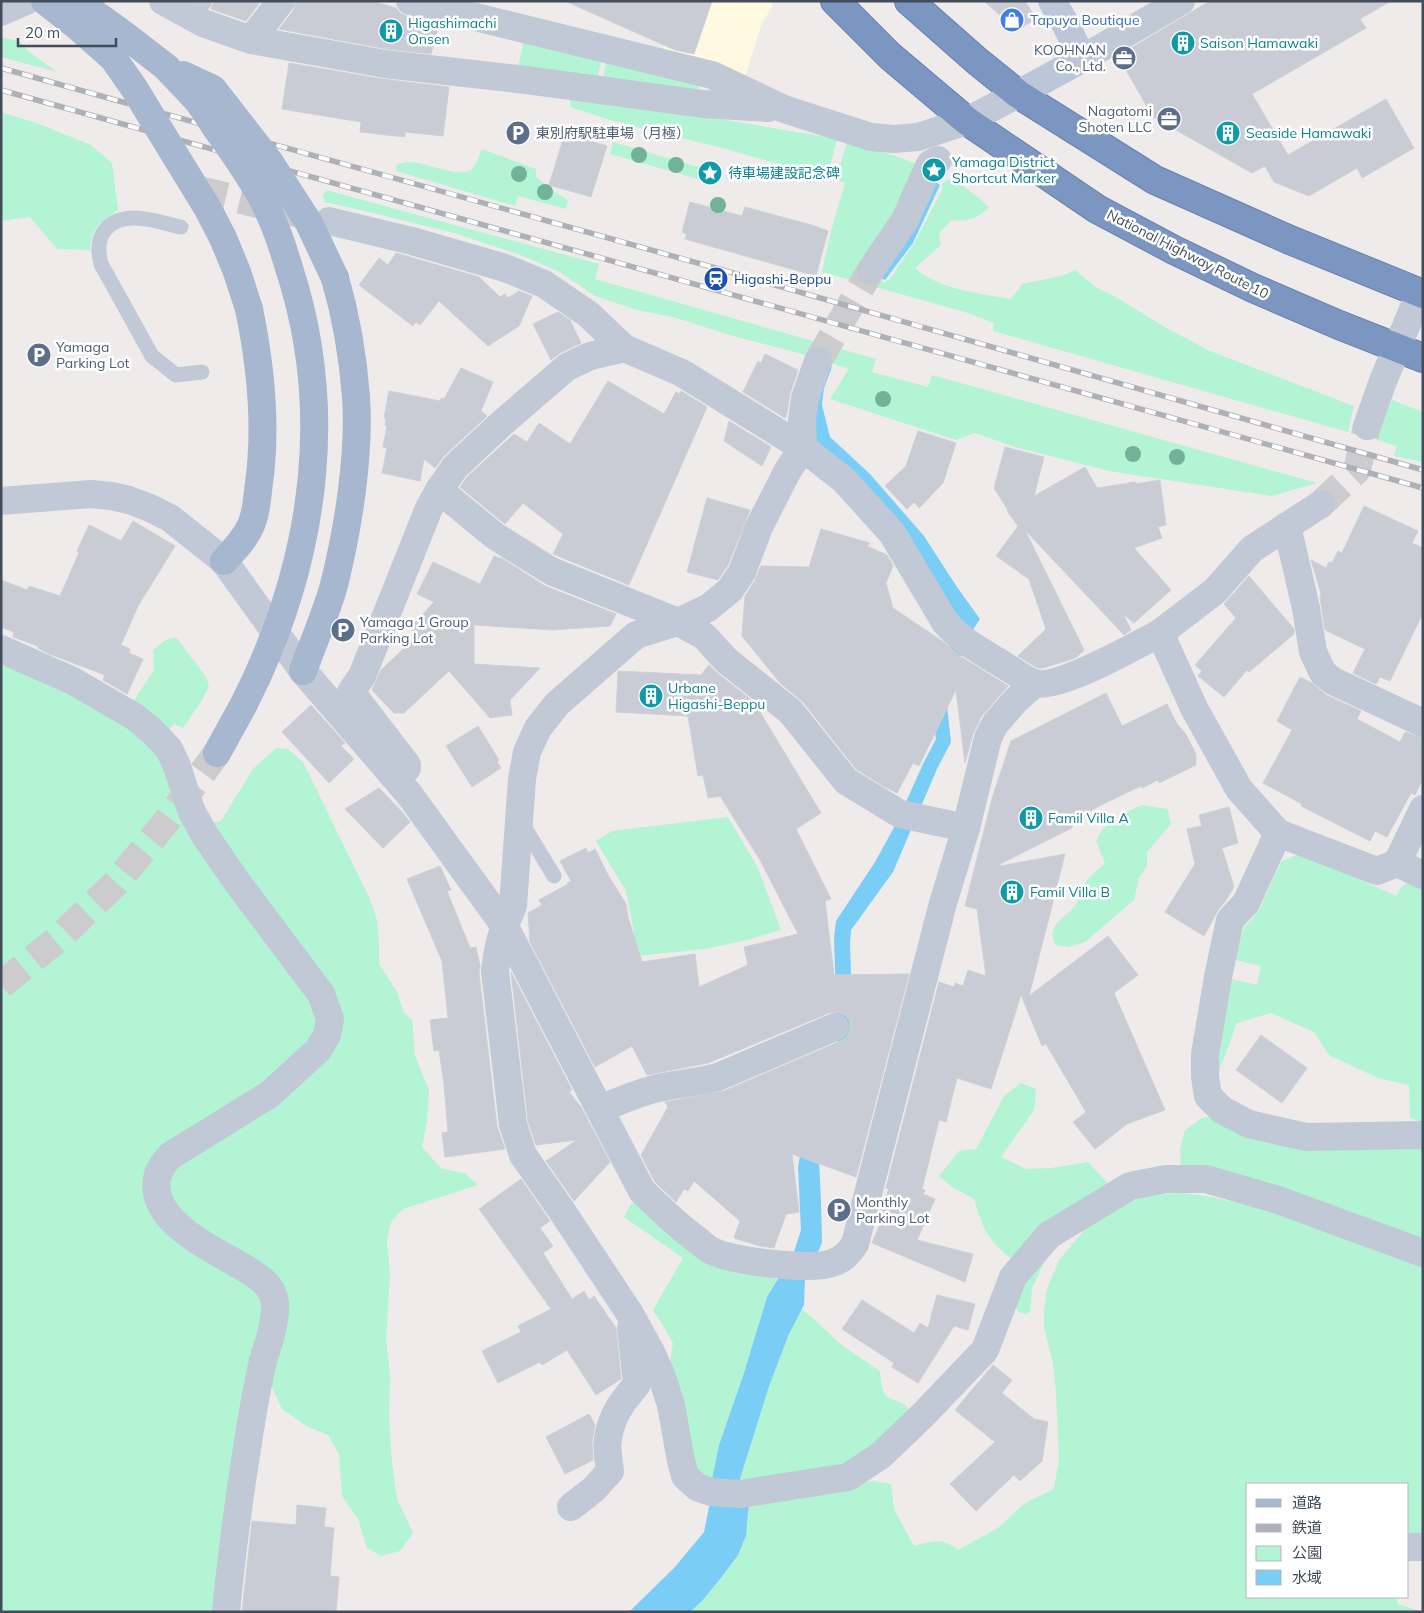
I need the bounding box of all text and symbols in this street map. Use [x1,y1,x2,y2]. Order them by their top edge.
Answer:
shop icon: Tapuya Boutique [999,7,1025,33]
place label: Tapuya Boutique [1030,11,1140,29]
place label: Higashimachi Onsen [408,14,497,48]
scale bar [18,15,115,47]
building icon: Higashimachi Onsen [378,18,404,44]
text: 20 m [25,23,60,42]
building icon: Saison Hamawaki [1170,30,1196,56]
place label: Saison Hamawaki [1200,34,1318,52]
place label: KOOHNAN Co., Ltd. [1034,41,1106,75]
office icon: KOOHNAN Co., Ltd. [1111,45,1137,71]
place label: Nagatomi Shoten LLC [1079,102,1152,136]
office icon: Nagatomi Shoten LLC [1156,106,1182,132]
parking icon: 東別府駅駐車場（月極） [505,120,531,146]
building icon: Seaside Hamawaki [1215,120,1241,146]
place label: 東別府駅駐車場（月極） [536,124,690,142]
place label: Seaside Hamawaki [1246,124,1371,142]
place label: Yamaga District Shortcut Marker [951,153,1057,187]
place icon: Yamaga District Shortcut Marker [921,157,947,183]
place icon: 待車場建設記念碑 [697,160,723,186]
place label: 待車場建設記念碑 [728,164,840,182]
street label: National Highway Route 10 [1104,205,1272,303]
station icon: Higashi-Beppu [703,266,729,292]
place label: Higashi-Beppu [734,270,831,288]
place label: Yamaga Parking Lot [55,338,130,372]
parking icon: Yamaga Parking Lot [26,342,52,368]
place label: Yamaga 1 Group Parking Lot [359,613,469,647]
parking icon: Yamaga 1 Group Parking Lot [330,617,356,643]
place label: Urbane Higashi-Beppu [668,679,765,713]
building icon: Urbane Higashi-Beppu [638,683,664,709]
building icon: Famil Villa A [1018,805,1044,831]
place label: Famil Villa A [1048,809,1129,827]
building icon: Famil Villa B [999,879,1025,905]
place label: Famil Villa B [1030,883,1110,901]
place label: Monthly Parking Lot [856,1193,930,1227]
parking icon: Monthly Parking Lot [826,1197,852,1223]
legend [1246,1483,1409,1598]
text: 道路 [1292,1493,1322,1512]
text: 鉄道 [1292,1518,1322,1537]
text: 公園 [1292,1543,1322,1562]
text: 水域 [1292,1568,1322,1587]

